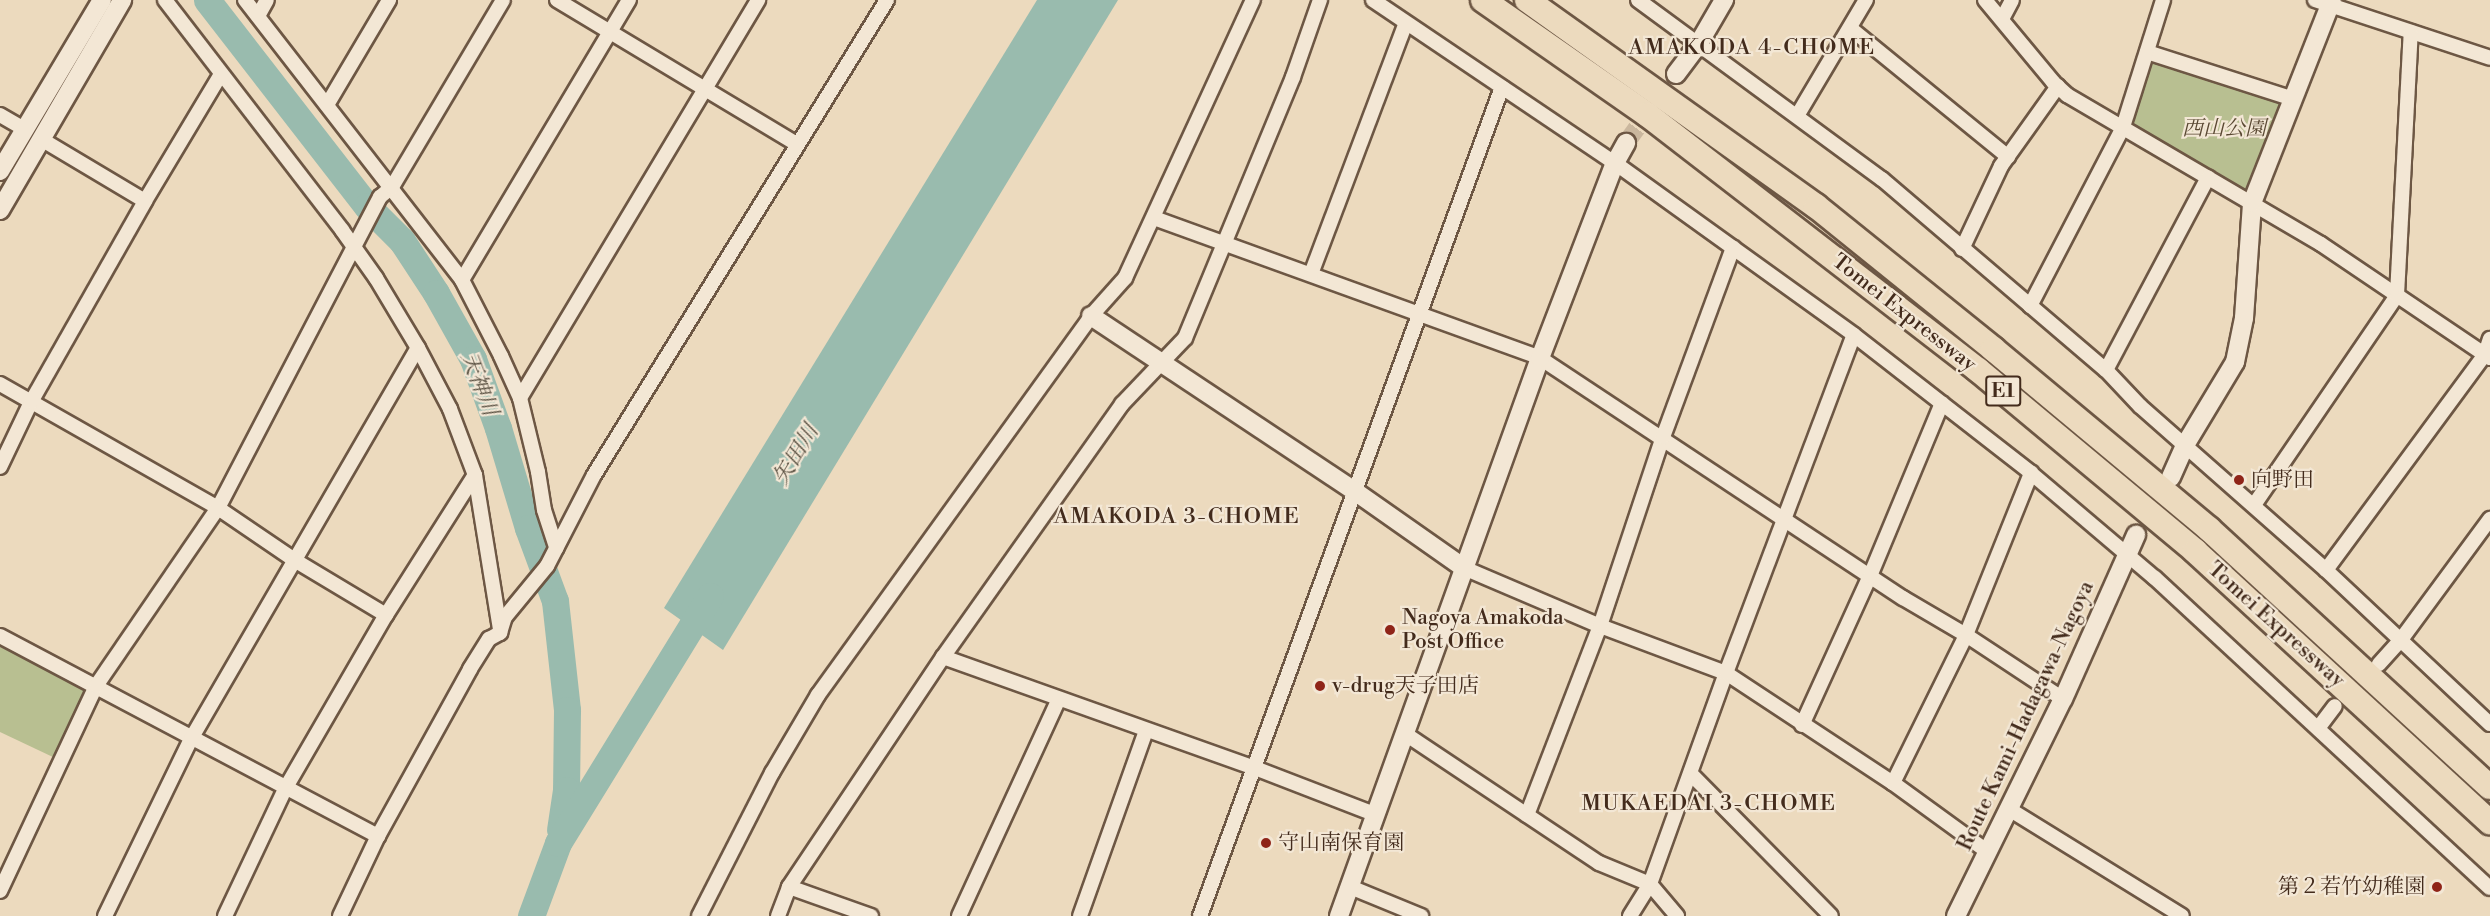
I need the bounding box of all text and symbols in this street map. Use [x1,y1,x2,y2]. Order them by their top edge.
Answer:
district label: AMAKODA 4-CHOME [1628,35,1876,61]
park label: 西山公園 [2182,116,2266,142]
street label: Tomei Expressway [1827,249,1981,377]
water label: 天神川 [455,348,503,420]
road number: E1 [1985,374,2021,408]
water label: 矢田川 [768,420,824,490]
place label: 向野田 [2251,467,2314,493]
marker: 向野田 [2232,473,2246,487]
district label: AMAKODA 3-CHOME [1054,504,1300,530]
street label: Tomei Expressway [2202,557,2350,693]
street label: Route Kami-Hadagawa-Nagoya [1952,577,2100,855]
place label: Nagoya Amakoda Post Office [1402,605,1564,655]
marker: Nagoya Amakoda Post Office [1383,623,1397,637]
place label: v-drug天子田店 [1332,673,1479,699]
marker: v-drug天子田店 [1313,679,1327,693]
district label: MUKAEDAI 3-CHOME [1581,791,1837,817]
place label: 守山南保育園 [1278,830,1404,856]
marker: 守山南保育園 [1259,836,1273,850]
place label: 第２若竹幼稚園 [2278,874,2425,900]
marker: 第２若竹幼稚園 [2430,880,2444,894]

